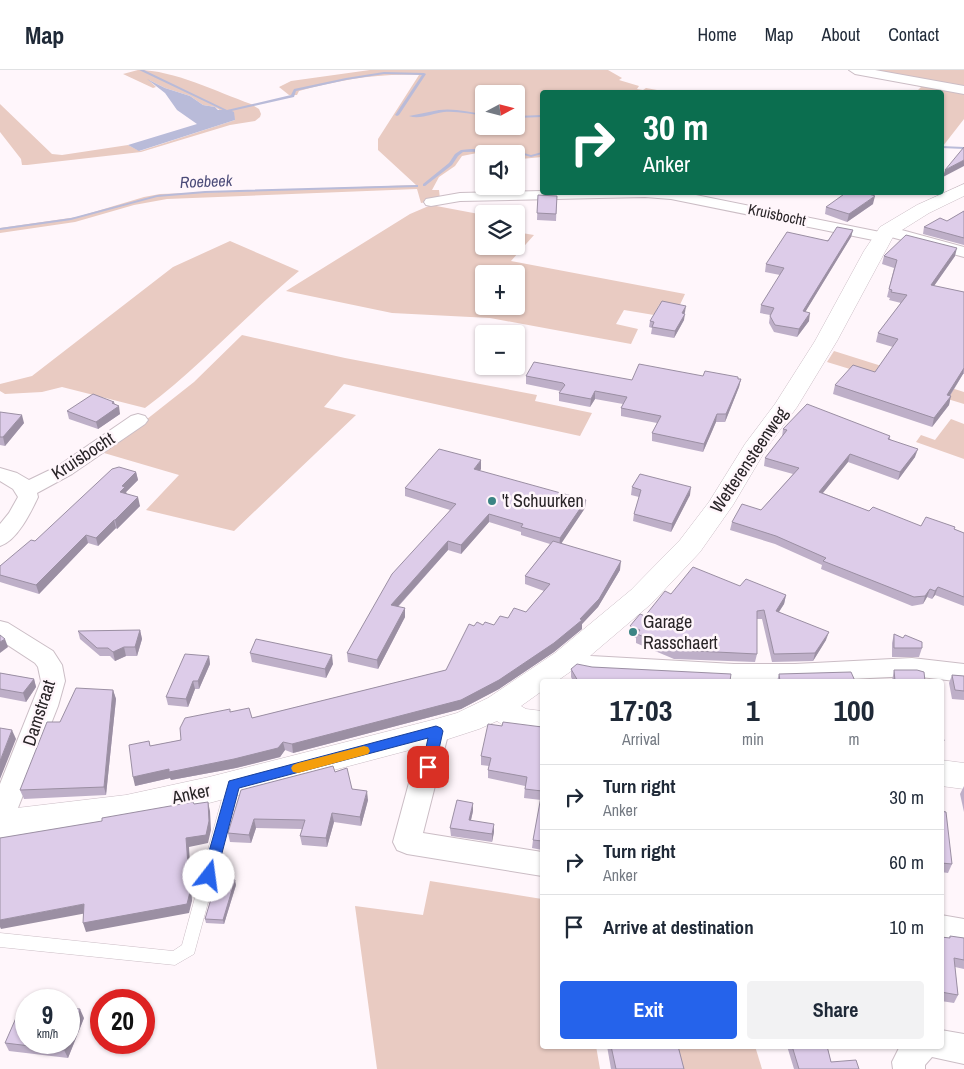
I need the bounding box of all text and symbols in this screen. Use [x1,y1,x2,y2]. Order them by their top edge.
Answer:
text: Map [25,19,64,51]
text: Home [697,22,737,47]
text: Map [765,22,794,47]
text: About [822,22,860,47]
text: Contact [888,22,939,47]
north arrow [475,85,525,135]
map controls [475,85,525,375]
text: 30 m [643,104,708,151]
icon: right [560,110,625,175]
button: sound [475,145,525,195]
text: Anker [643,149,690,179]
water label: Roebeek [179,169,233,193]
street label: Kruisbocht [746,198,809,231]
button: layers [475,205,525,255]
button: + [475,265,525,315]
button: − [475,325,525,375]
street label: Wetterensteenweg [704,401,794,518]
street label: Kruisbocht [46,426,119,485]
place label: 't Schuurken [502,488,584,513]
marker: 't Schuurken [486,495,498,507]
place label: Garage Rasschaert [643,609,718,655]
marker: Garage Rasschaert [627,626,639,638]
street label: Damstraat [16,677,61,749]
text: 17:03 [610,690,672,730]
text: 1 [746,690,760,730]
text: 100 [833,690,874,730]
text: Arrival [622,728,660,750]
text: min [742,728,764,750]
text: m [848,728,859,750]
pin [407,746,449,788]
icon: arrive [414,753,442,781]
text: Turn right [603,773,675,799]
street label: Anker [168,777,212,810]
icon: right [560,783,588,811]
text: 30 m [889,784,924,810]
text: Anker [603,799,637,821]
text: Turn right [603,838,675,864]
icon: right [560,848,588,876]
position arrow [182,849,234,901]
text: 60 m [889,849,924,875]
text: Anker [603,864,637,886]
icon: arrive [560,913,588,941]
text: Arrive at destination [603,914,754,940]
text: 10 m [889,914,924,940]
button: Exit [560,981,737,1039]
button: Share [747,981,924,1039]
speed limit sign: 20 [90,989,155,1054]
text: 9 [42,998,53,1032]
text: km/h [37,1026,58,1042]

